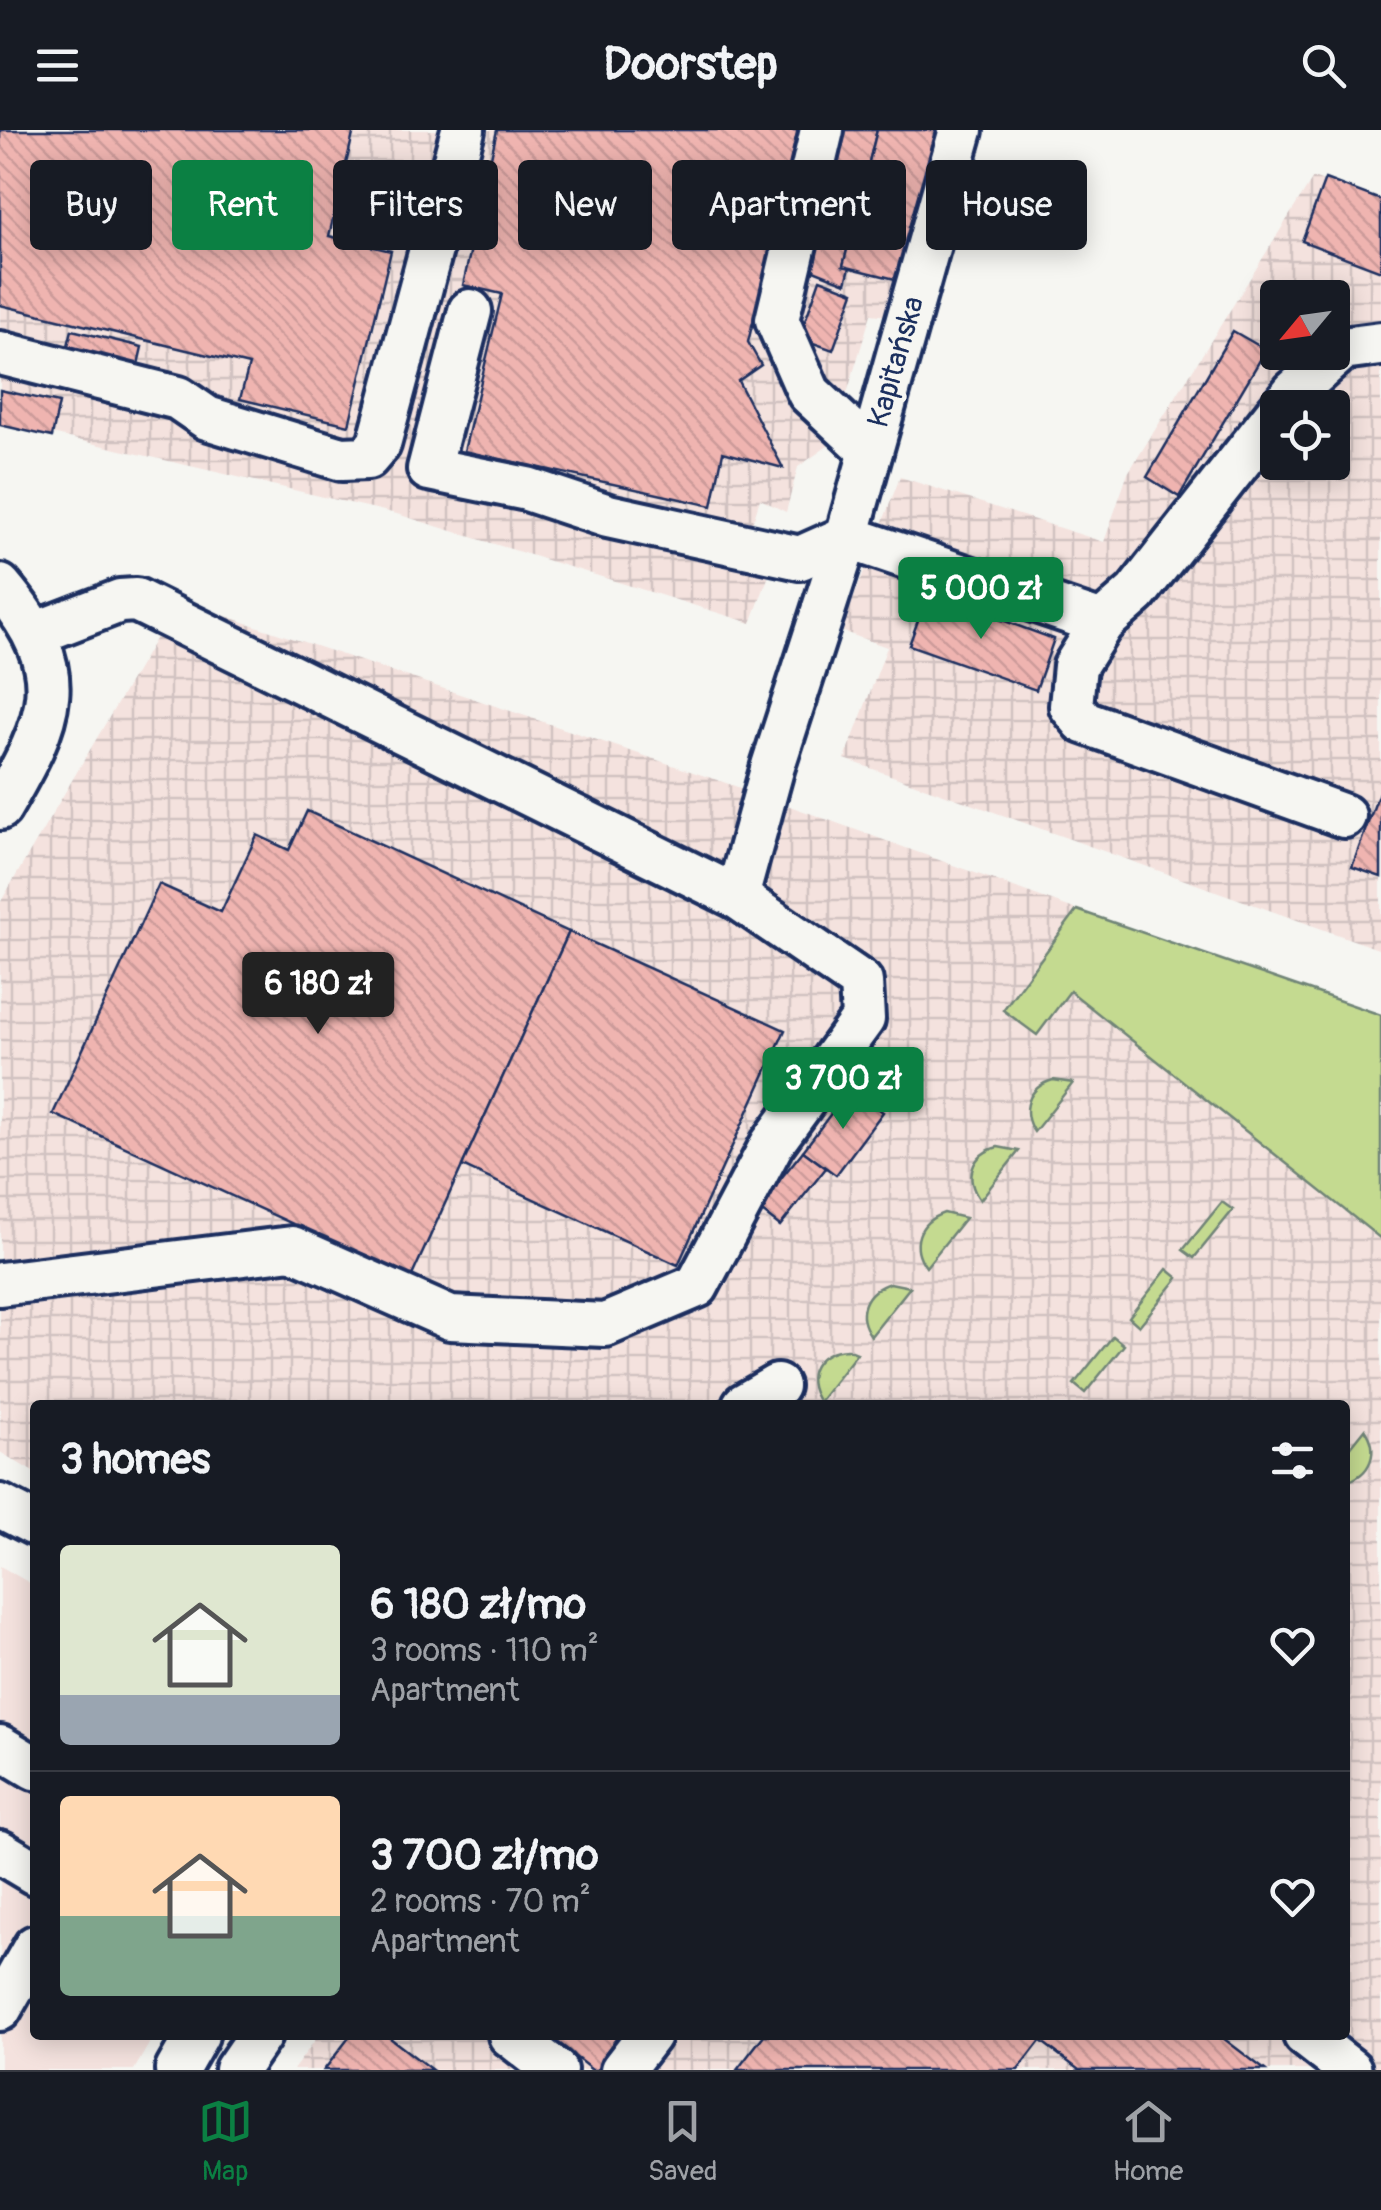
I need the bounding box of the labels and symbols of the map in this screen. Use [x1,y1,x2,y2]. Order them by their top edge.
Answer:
north arrow [1260,280,1350,370]
street label: Kapitańska [860,292,932,432]
pin: 5 000 zł [878,557,1084,642]
pin: 6 180 zł [215,952,421,1037]
pin: 3 700 zł [740,1047,946,1132]

